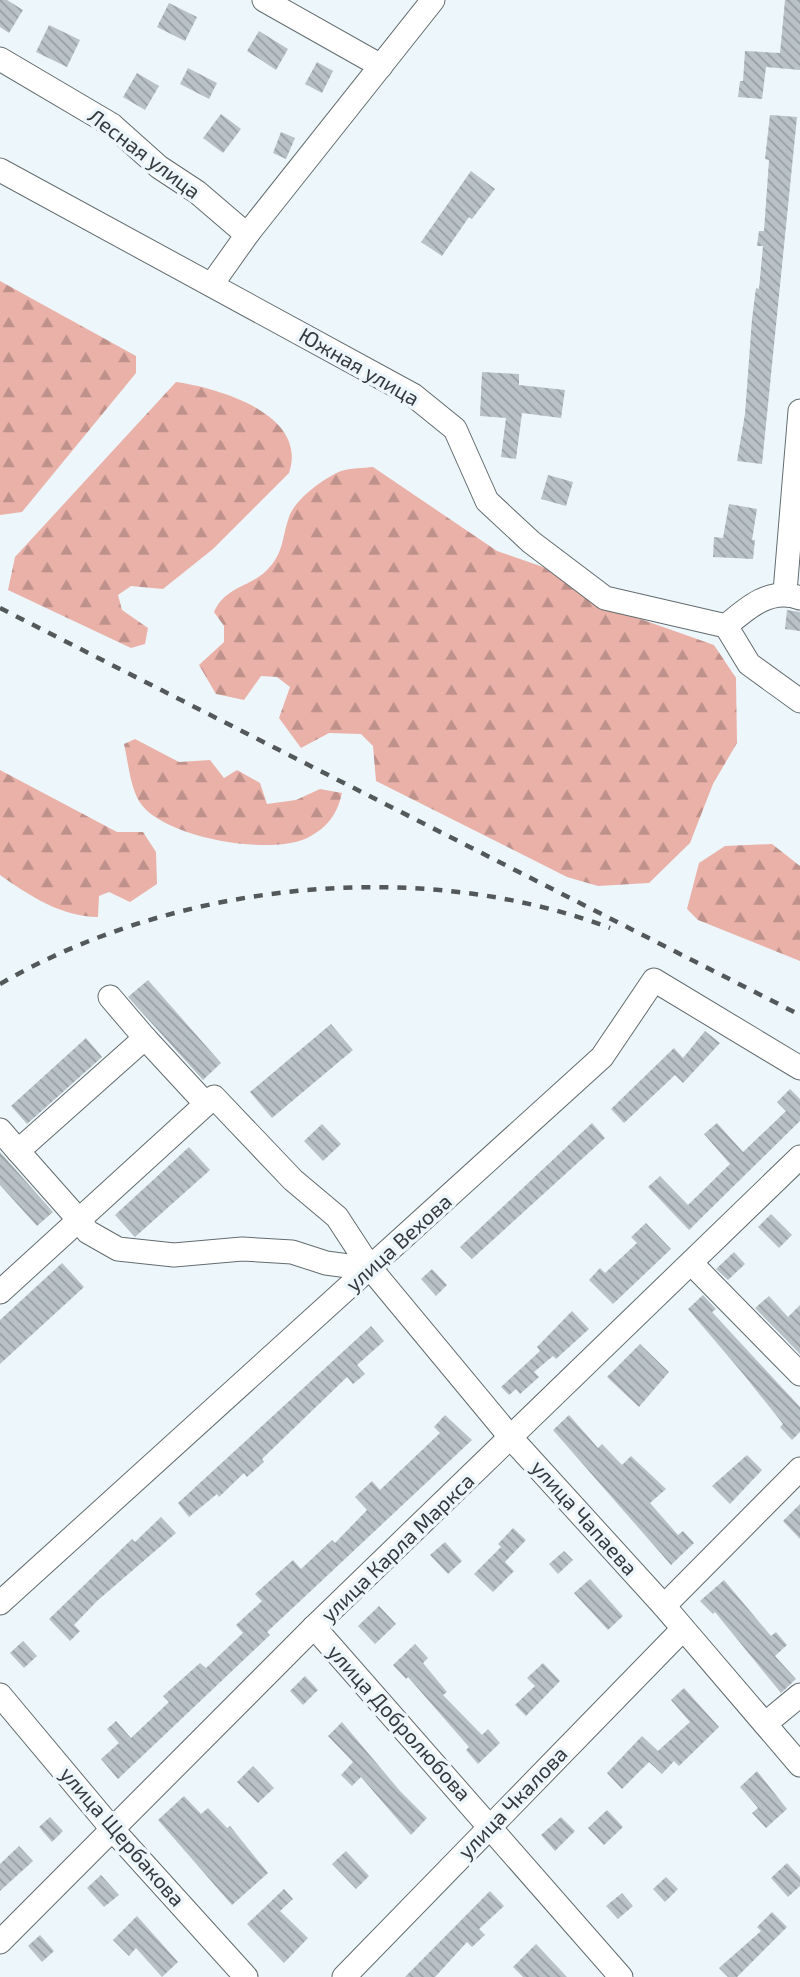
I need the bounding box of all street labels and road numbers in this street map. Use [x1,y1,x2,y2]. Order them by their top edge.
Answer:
street label: Лесная улица [83,103,206,204]
street label: Южная улица [295,321,424,411]
street label: улица Вехова [340,1188,457,1297]
street label: улица Чапаева [526,1454,643,1580]
street label: улица Карла Маркса [315,1467,479,1627]
street label: улица Добролюбова [323,1639,477,1806]
street label: улица Чкалова [452,1741,572,1864]
street label: улица Щербакова [55,1761,191,1912]

